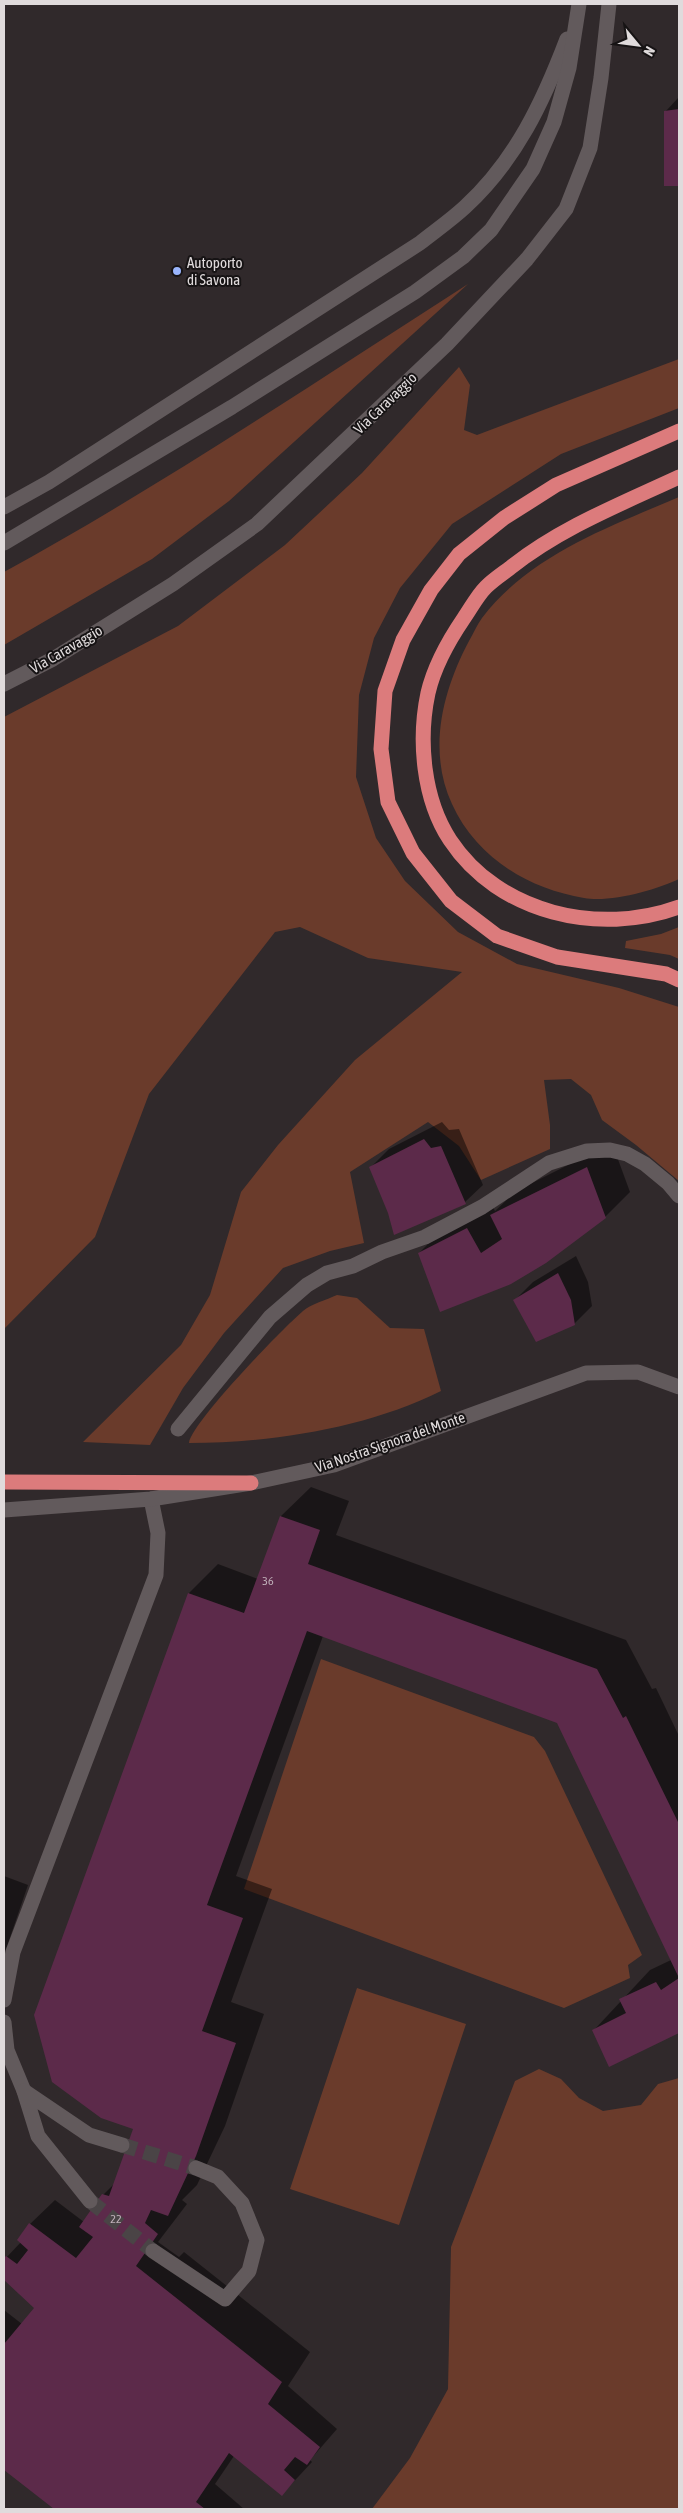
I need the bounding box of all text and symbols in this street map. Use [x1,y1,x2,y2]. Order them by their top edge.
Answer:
north arrow [613,20,663,70]
text: N [640,44,658,59]
place label: Autoporto di Savona [187,254,242,288]
marker: Autoporto di Savona [171,265,183,277]
street label: Via Caravaggio [350,369,420,437]
street label: Via Caravaggio [27,621,105,677]
street label: Via Nostra Signora del Monte [313,1408,467,1476]
house number: 36 [262,1574,274,1588]
house number: 22 [110,2212,122,2226]

